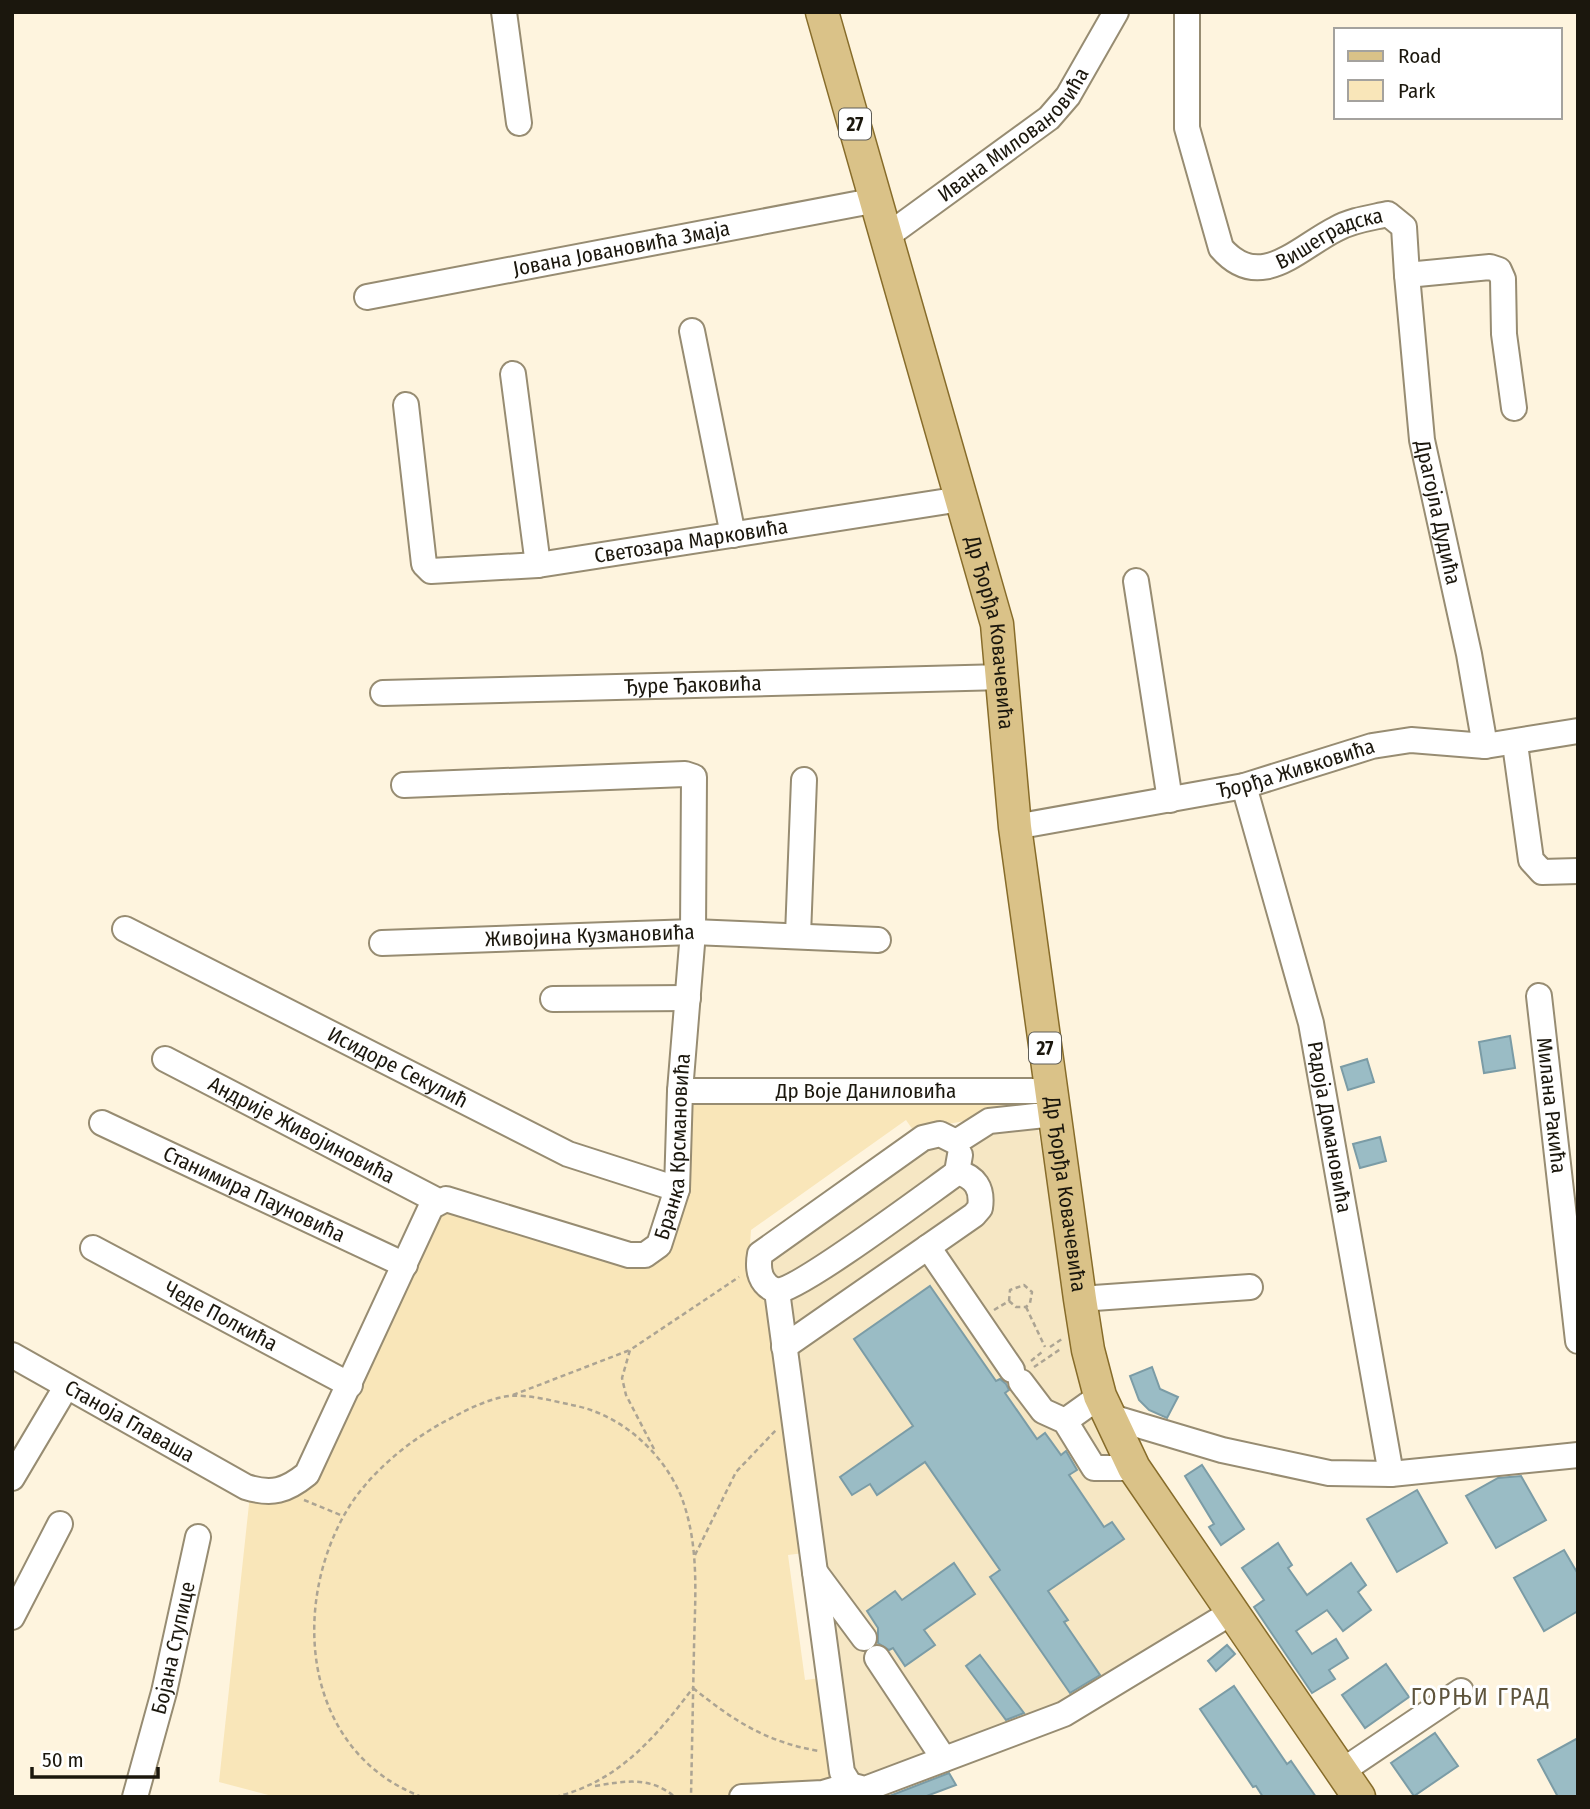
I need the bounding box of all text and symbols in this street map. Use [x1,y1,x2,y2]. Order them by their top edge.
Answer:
legend [1334,28,1562,119]
text: Road [1398,43,1442,69]
street label: Ивана Миловановића [933,63,1094,208]
text: Park [1398,78,1436,104]
road number: 27 [839,108,871,140]
street label: Вишеградска [1272,202,1385,275]
street label: Јована Јовановића Змаја [511,215,732,282]
street label: Драгојла Дудића [1409,437,1466,587]
street label: Светозара Марковића [593,513,790,569]
street label: Др Ђорђа Ковачевића [959,532,1019,731]
street label: Ђуре Ђаковића [624,670,762,700]
street label: Ђорђа Живковића [1215,733,1378,804]
street label: Живојина Кузмановића [485,919,695,952]
street label: Исидоре Секулић [323,1021,472,1114]
road number: 27 [1029,1032,1061,1064]
street label: Милана Ракића [1531,1036,1572,1175]
street label: Радоја Домановића [1301,1039,1357,1215]
street label: Бранка Крсмановића [649,1052,696,1243]
street label: Андрије Живојиновића [204,1071,399,1189]
street label: Др Воје Даниловића [775,1078,956,1104]
street label: Др Ђорђа Ковачевића [1039,1094,1092,1293]
street label: Станимира Пауновића [159,1140,349,1248]
street label: Чеде Полкића [160,1275,282,1357]
street label: Станоја Главаша [60,1374,199,1468]
street label: Бојана Ступице [145,1579,201,1717]
district label: ГОРЊИ ГРАД [1411,1683,1551,1711]
scale bar [32,1736,158,1780]
text: 50 m [42,1747,84,1773]

